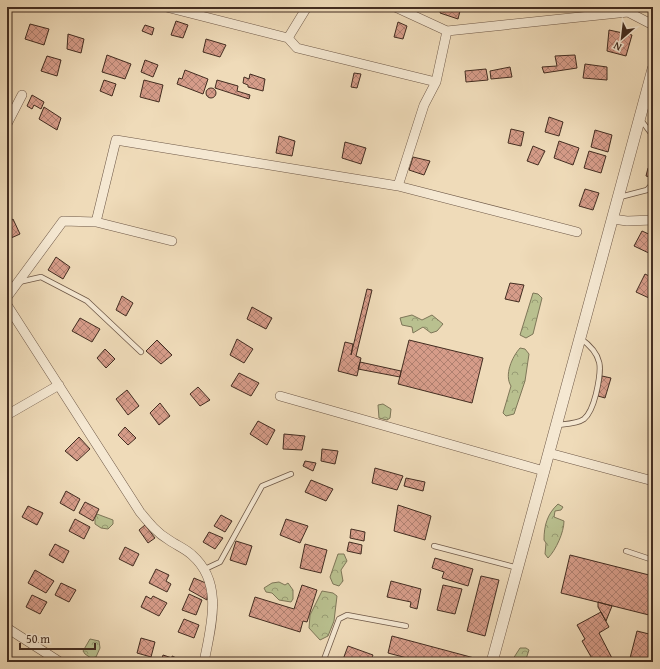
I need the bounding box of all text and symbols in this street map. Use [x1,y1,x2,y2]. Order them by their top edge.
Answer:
north arrow [602,18,642,58]
text: N [610,38,624,56]
scale bar [20,625,95,651]
text: 50 m [26,630,50,647]

